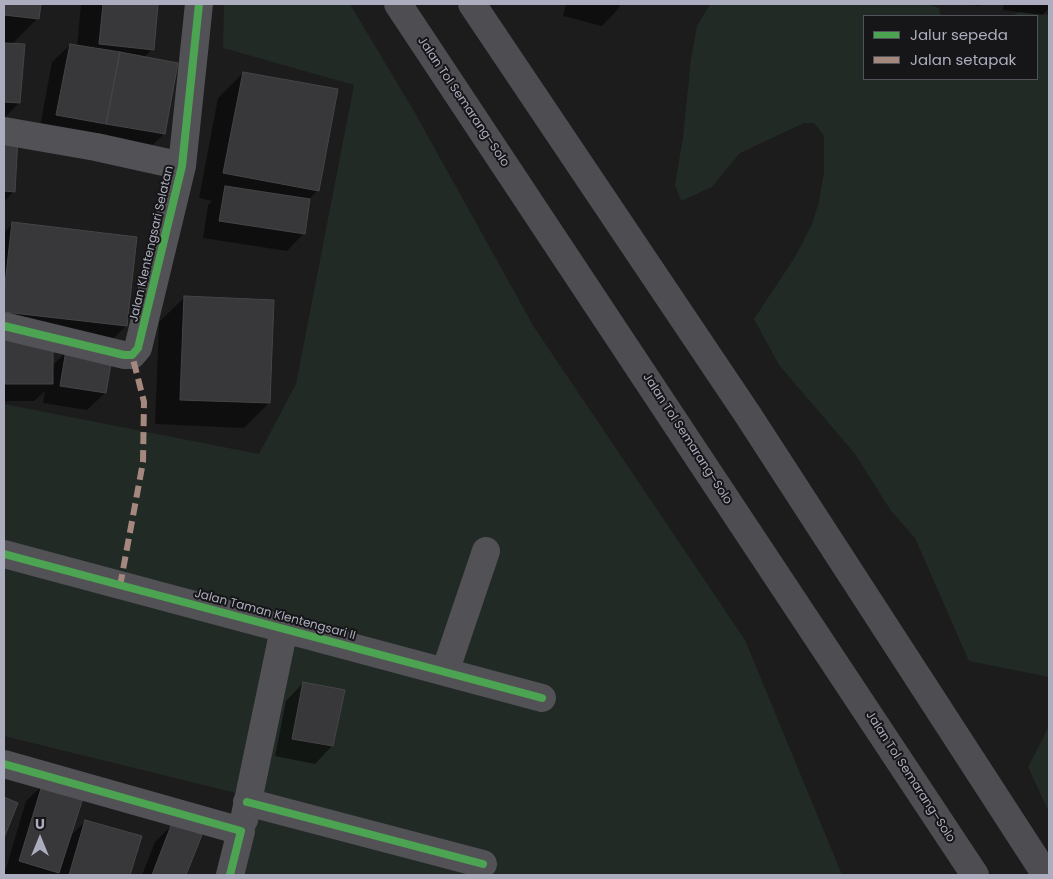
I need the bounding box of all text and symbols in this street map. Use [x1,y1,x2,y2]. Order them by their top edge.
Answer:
legend [863,15,1038,80]
text: Jalur sepeda [910,24,1008,45]
street label: Jalan Tol Semarang–Solo [414,34,512,170]
text: Jalan setapak [910,49,1016,70]
street label: Jalan Klentengsari Selatan [127,164,177,324]
street label: Jalan Tol Semarang–Solo [639,371,735,507]
street label: Jalan Taman Klentengsari II [193,587,357,643]
street label: Jalan Tol Semarang–Solo [862,709,958,845]
north arrow [15,814,65,864]
text: U [35,814,45,834]

